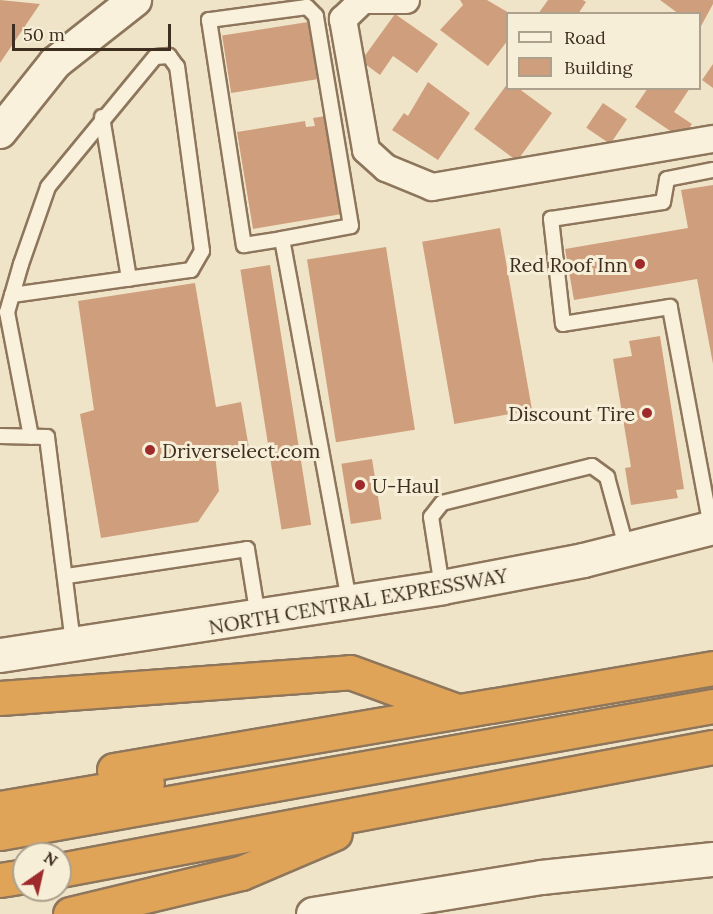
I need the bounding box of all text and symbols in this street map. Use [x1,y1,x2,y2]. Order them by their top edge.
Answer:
scale bar [15,12,174,50]
legend [506,12,701,90]
text: 50 m [23,23,65,46]
text: Road [564,26,606,49]
text: Building [564,56,632,79]
place label: Red Roof Inn [509,252,628,276]
marker: Red Roof Inn [633,257,647,271]
place label: Discount Tire [508,401,635,425]
marker: Discount Tire [640,406,654,420]
place label: Driverselect.com [162,438,320,462]
marker: Driverselect.com [143,443,157,457]
place label: U-Haul [372,473,439,497]
marker: U-Haul [353,478,367,492]
street label: NORTH CENTRAL EXPRESSWAY [207,563,509,639]
north arrow [12,842,72,902]
text: N [40,847,62,870]

